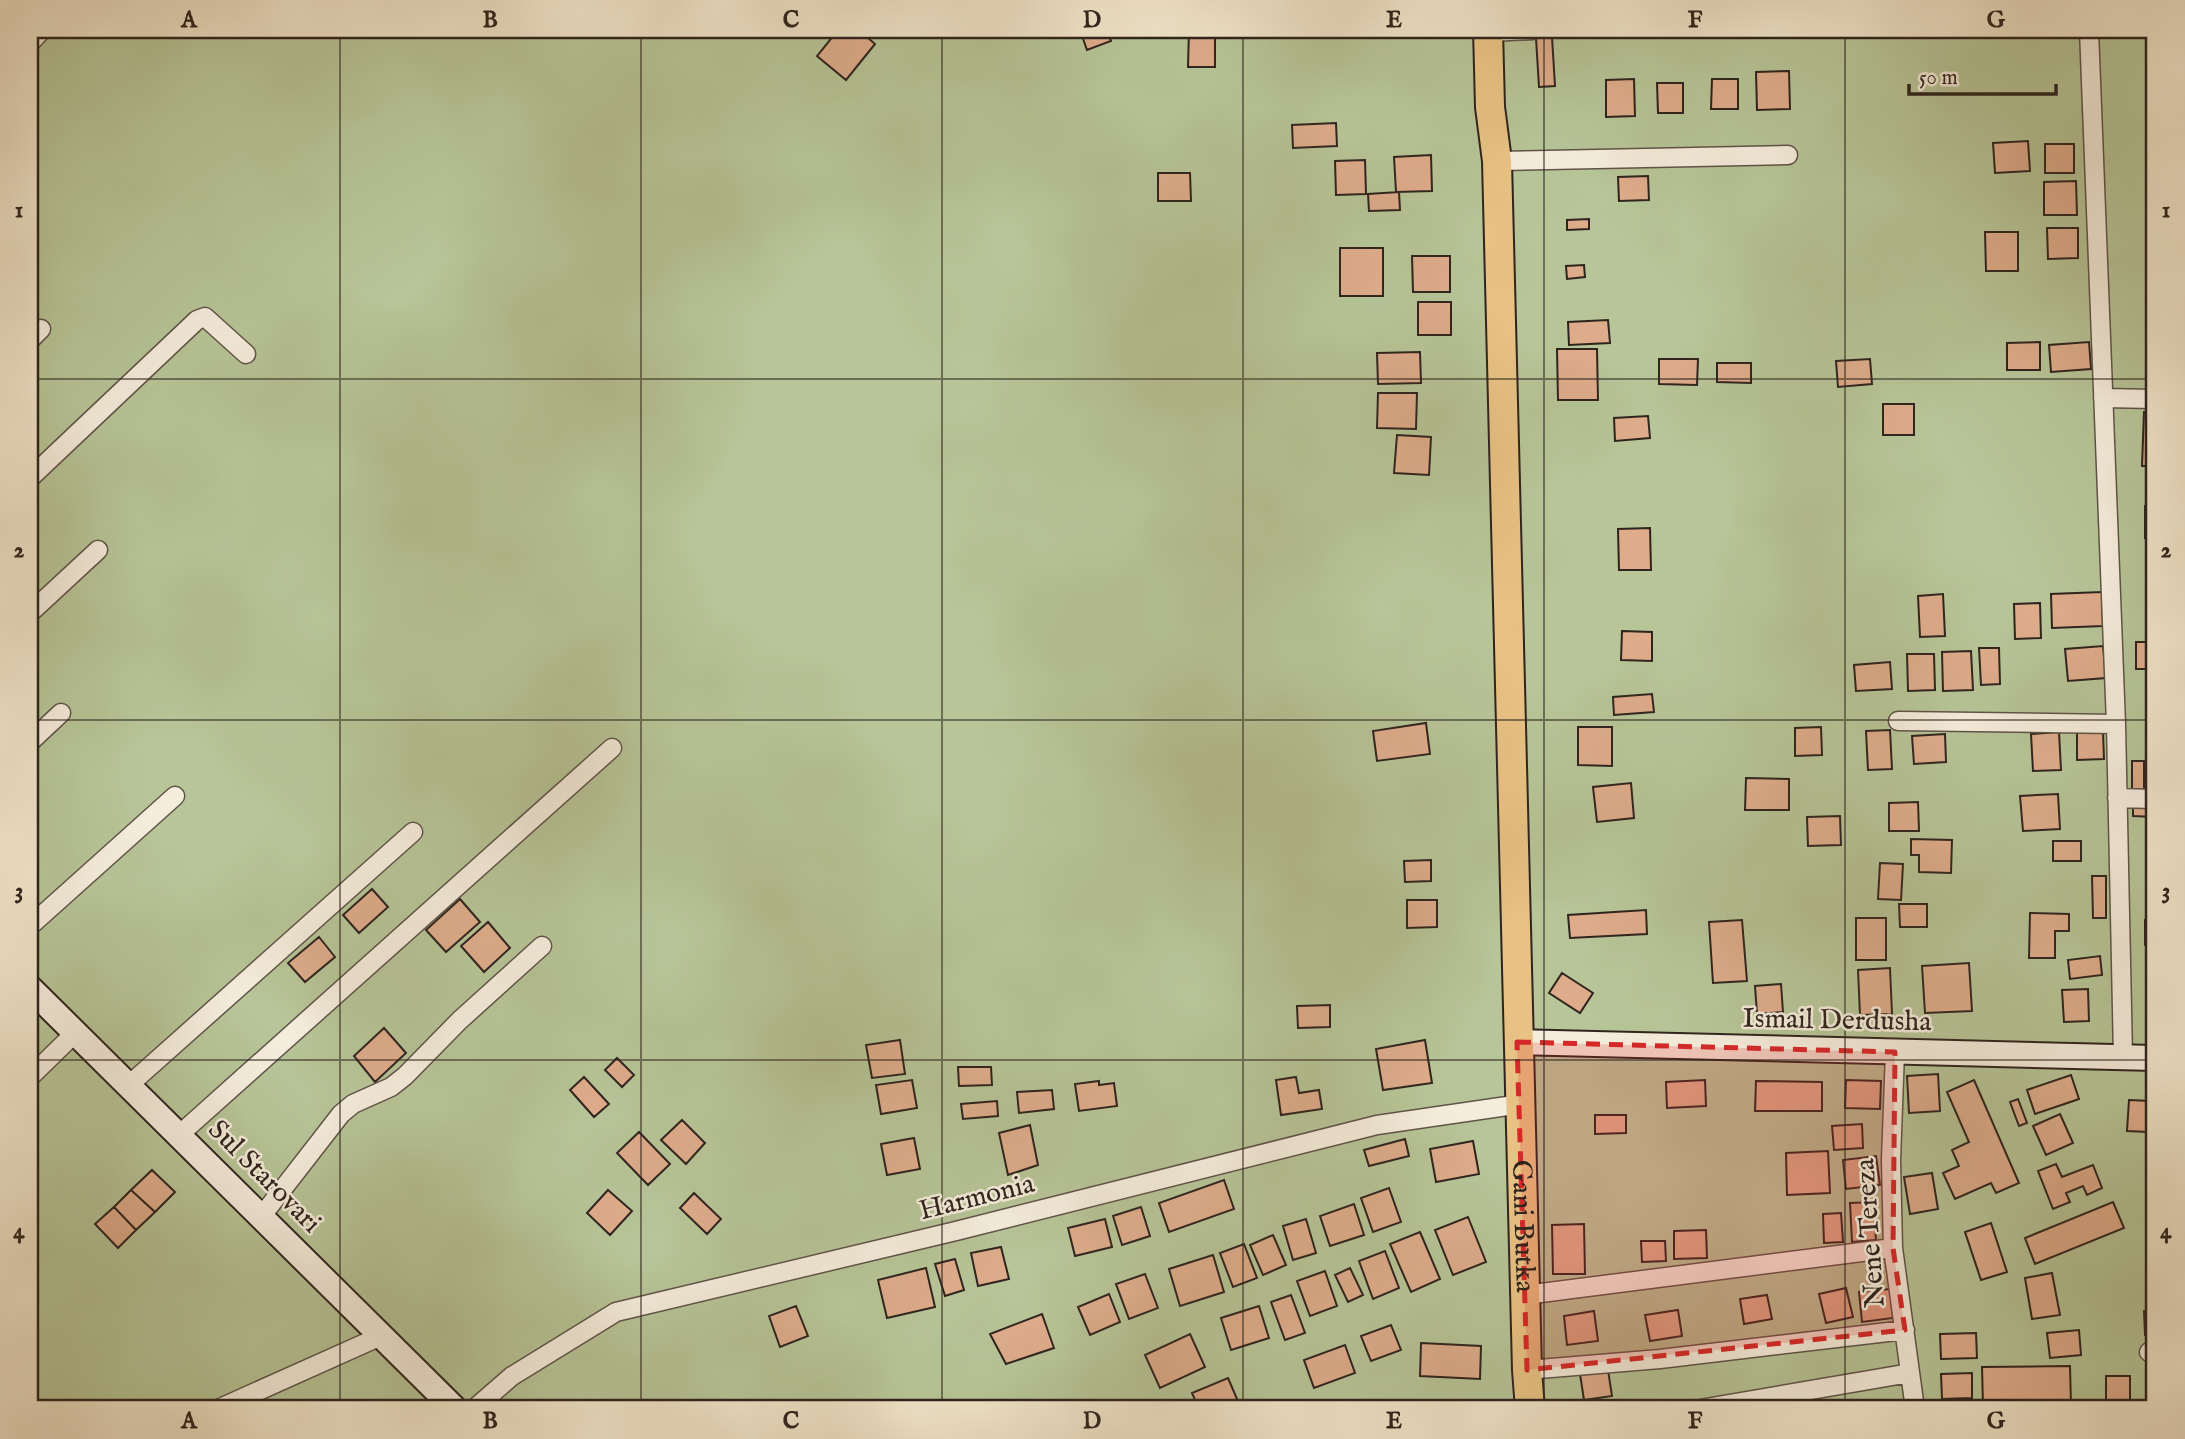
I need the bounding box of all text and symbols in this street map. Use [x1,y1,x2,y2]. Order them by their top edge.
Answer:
text: A [180,6,198,35]
text: B [482,6,498,35]
text: C [783,6,800,35]
text: D [1083,6,1101,35]
text: E [1386,6,1402,35]
text: F [1688,6,1703,35]
text: G [1987,6,2006,35]
scale bar [1909,52,2056,96]
text: 50 m [1919,65,1958,92]
text: 1 [15,196,23,225]
text: 1 [2162,196,2170,225]
text: 2 [14,536,25,565]
text: 2 [2161,536,2172,565]
text: 3 [15,877,23,906]
text: 3 [2162,877,2170,906]
street label: Ismail Derdusha [1742,1002,1933,1040]
street label: Sul Starovari [200,1113,328,1241]
street label: Nene Tereza [1848,1156,1894,1309]
street label: Gani Butka [1504,1159,1542,1294]
street label: Harmonia [916,1167,1039,1229]
text: 4 [13,1217,25,1246]
text: 4 [2160,1217,2172,1246]
text: A [180,1407,198,1436]
text: B [482,1407,498,1436]
text: C [783,1407,800,1436]
text: D [1083,1407,1101,1436]
text: E [1386,1407,1402,1436]
text: F [1688,1407,1703,1436]
text: G [1987,1407,2006,1436]

